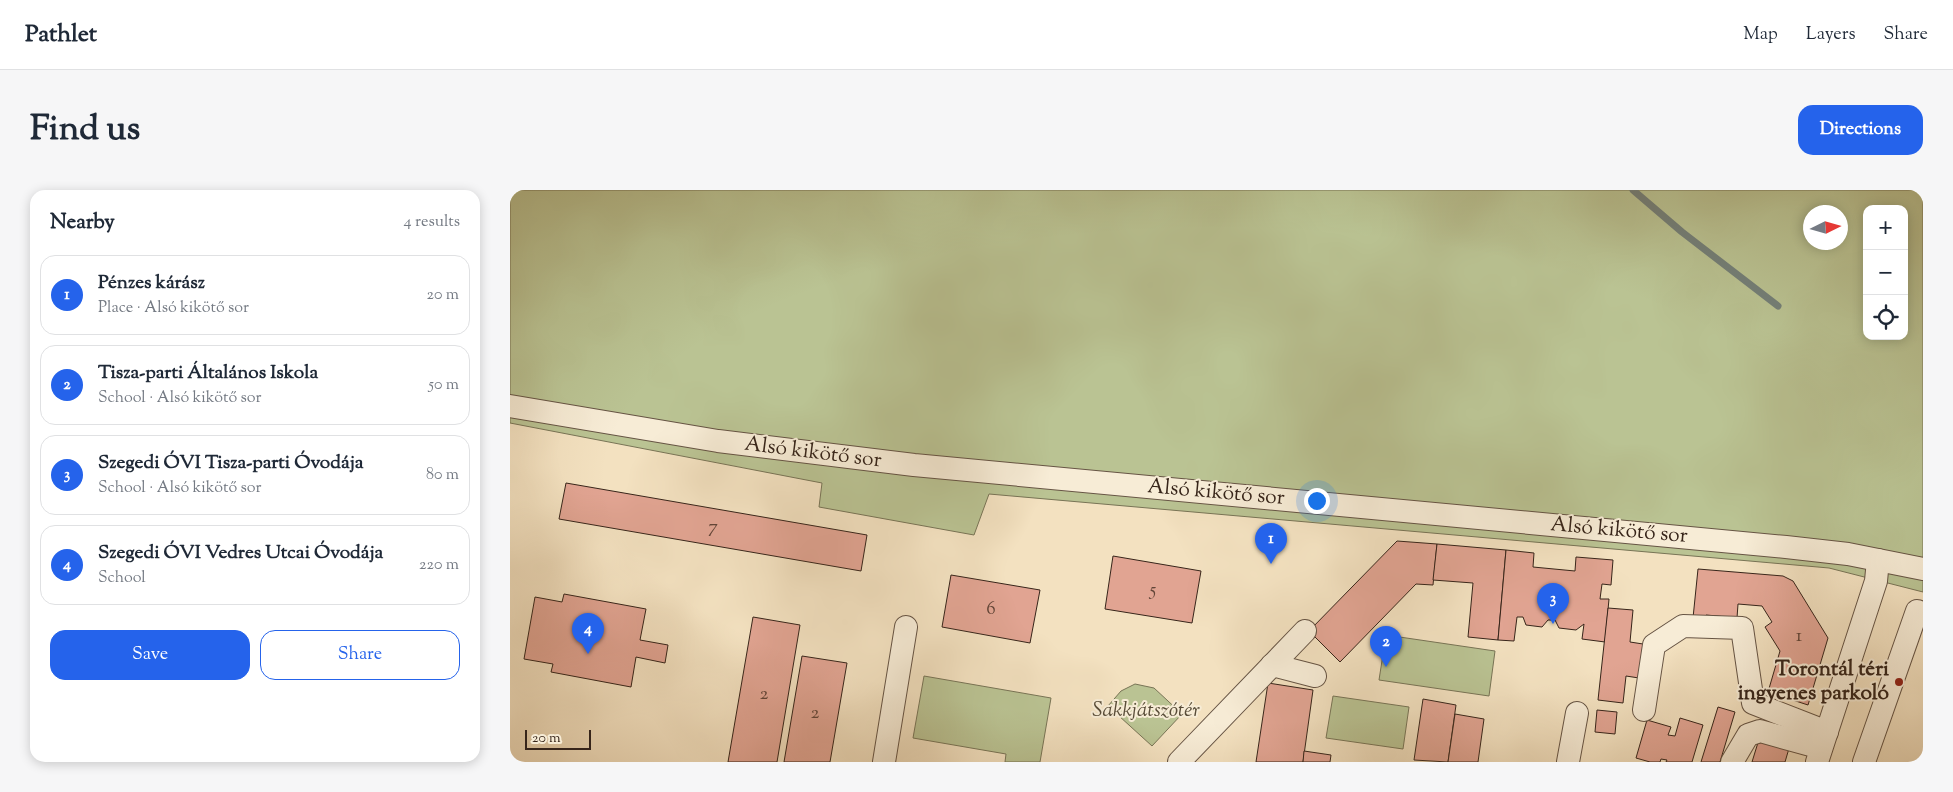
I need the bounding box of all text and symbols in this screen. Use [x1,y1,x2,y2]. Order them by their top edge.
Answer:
text: Pathlet [25,18,97,52]
text: Map [1743,22,1778,48]
text: Layers [1806,22,1856,48]
text: Share [1884,22,1928,48]
text: Find us [30,105,140,156]
button: Directions [1798,105,1923,155]
north arrow [1803,205,1848,250]
map controls [1863,205,1908,340]
button: + [1863,205,1908,250]
text: Nearby [50,208,115,238]
text: 4 results [404,211,460,234]
button: − [1863,250,1908,295]
text: Pénzes kárász [98,270,205,297]
text: 1 [64,284,70,307]
text: 20 m [426,284,459,307]
button: locate [1863,295,1908,340]
text: Place · Alsó kikötő sor [98,297,249,320]
text: Tisza-parti Általános Iskola [98,360,318,387]
text: 2 [63,374,71,397]
text: 50 m [428,374,459,397]
text: School · Alsó kikötő sor [98,387,262,410]
street label: Alsó kikötő sor [743,430,883,476]
text: Szegedi ÓVI Tisza-parti Óvodája [98,450,364,477]
text: 3 [64,464,70,487]
text: 80 m [426,464,459,487]
street label: Alsó kikötő sor [1146,472,1286,514]
text: School · Alsó kikötő sor [98,477,262,500]
your location [1304,488,1330,514]
street label: Alsó kikötő sor [1549,510,1689,552]
house number: 7 [708,514,718,541]
pin: 1 [1255,523,1287,564]
text: Szegedi ÓVI Vedres Utcai Óvodája [98,540,383,567]
text: 4 [63,554,71,577]
text: 220 m [419,554,459,577]
text: School [98,567,146,590]
house number: 5 [1149,577,1157,604]
pin: 3 [1537,583,1569,624]
house number: 6 [986,596,996,623]
pin: 4 [572,613,604,654]
house number: 1 [1796,623,1803,650]
pin: 2 [1370,626,1402,667]
button: Save [50,630,250,680]
button: Share [260,630,460,680]
place label: Torontál téri ingyenes parkoló [1738,655,1890,709]
marker: Torontál téri ingyenes parkoló [1893,676,1905,688]
house number: 2 [760,681,769,708]
park label: Sakkjátszótér [1092,696,1200,726]
house number: 2 [811,700,820,727]
scale bar [525,727,591,750]
text: 20 m [532,729,561,749]

